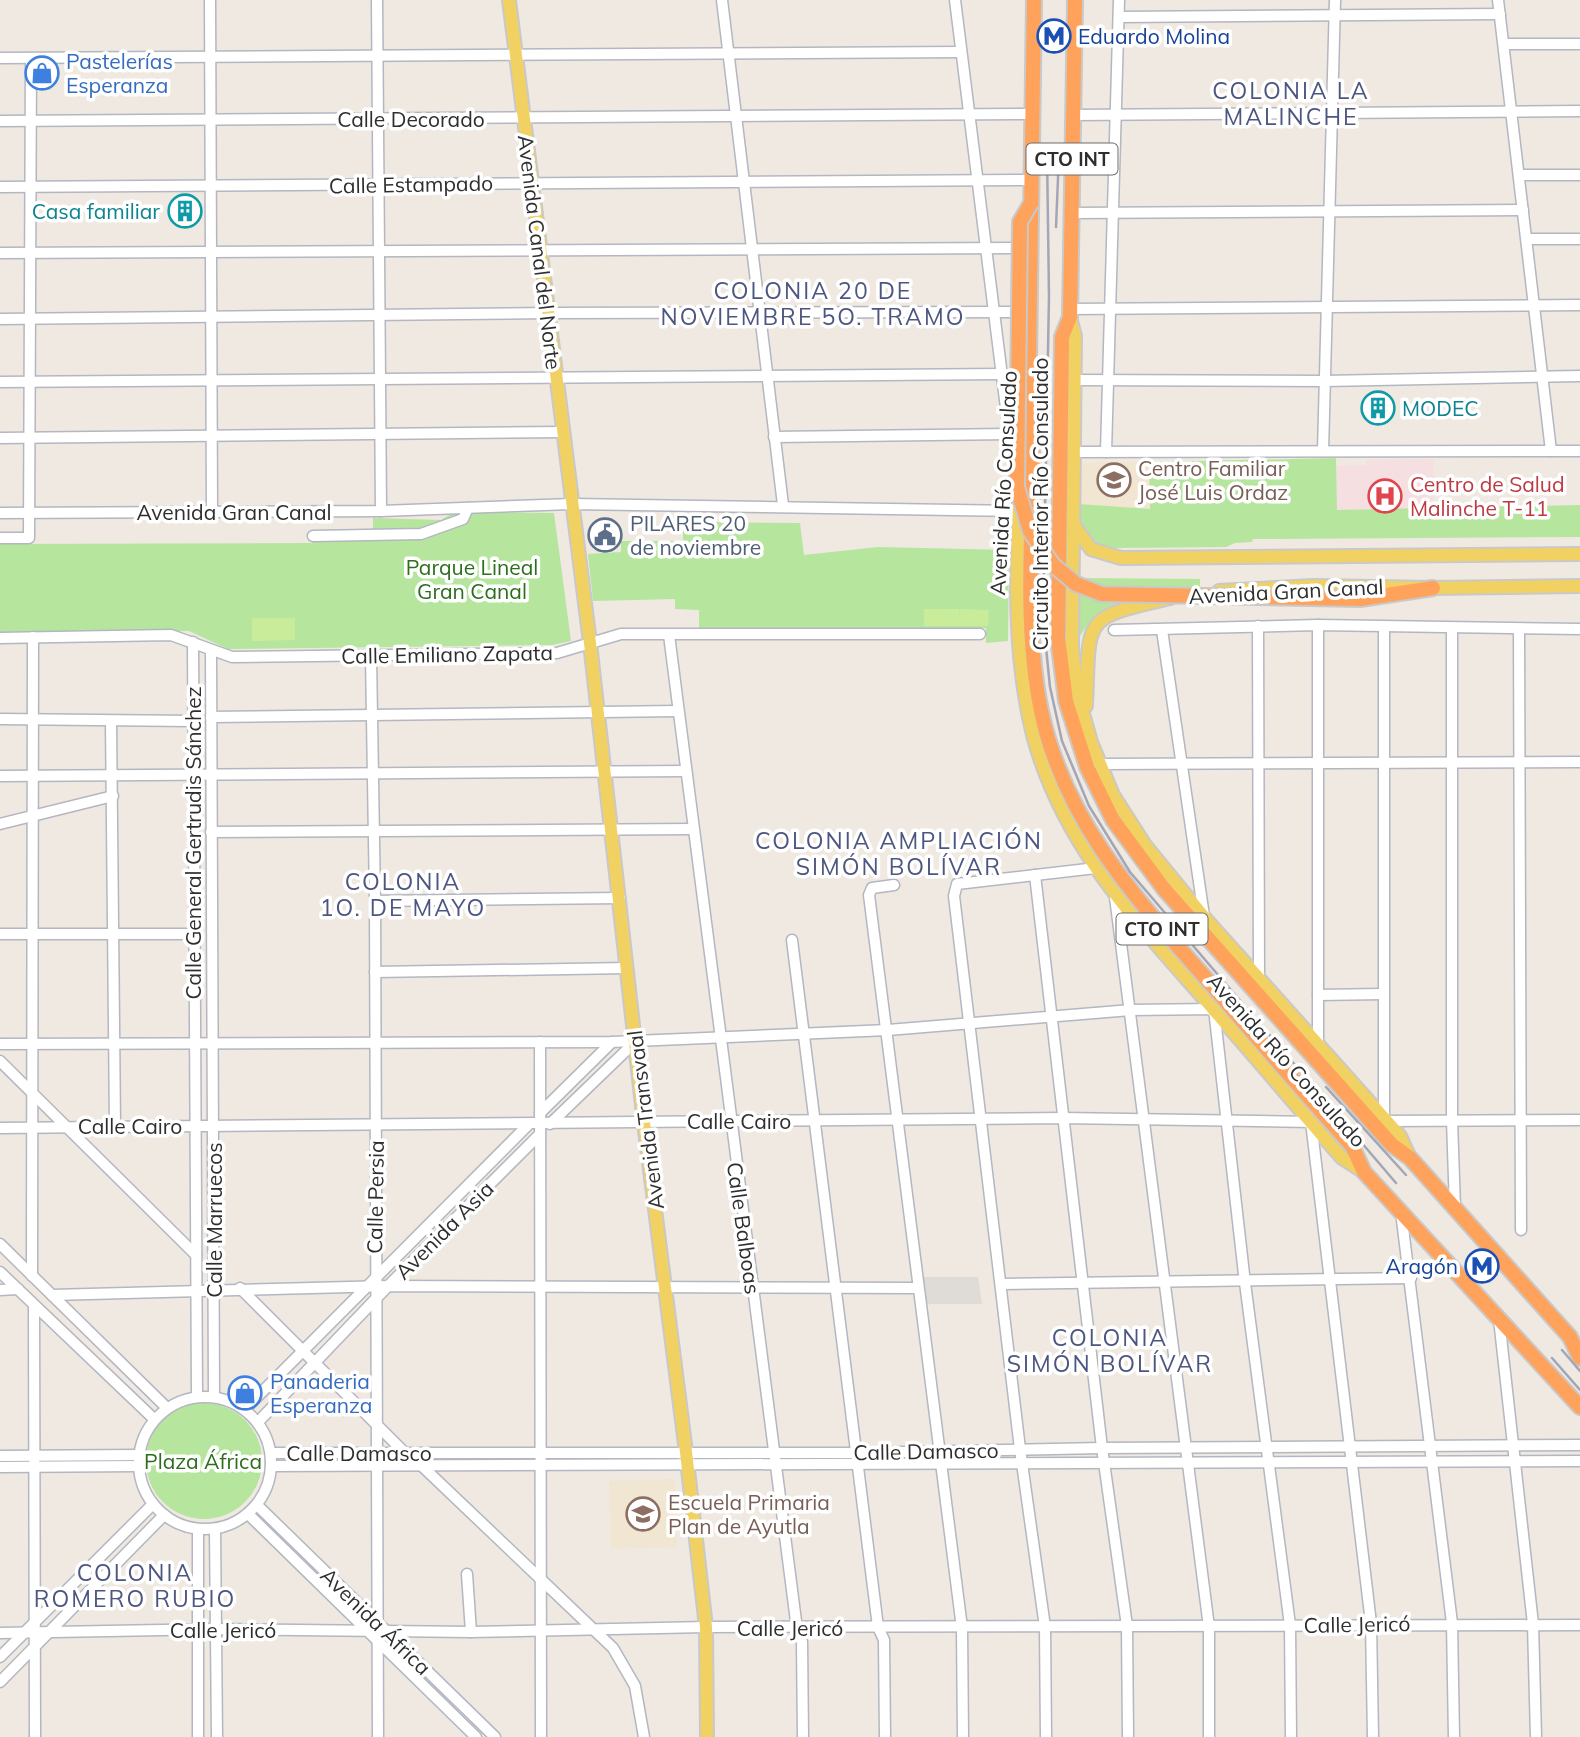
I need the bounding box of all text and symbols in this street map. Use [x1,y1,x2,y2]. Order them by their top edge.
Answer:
metro station icon: Eduardo Molina [1035,17,1073,55]
place label: Eduardo Molina [1078,23,1230,49]
place label: Pastelerías Esperanza [66,48,173,98]
shop icon: Pastelerías Esperanza [23,54,61,92]
district label: COLONIA LA MALINCHE [1212,76,1370,131]
street label: Calle Decorado [337,106,485,132]
street label: Avenida Canal del Norte [513,133,567,371]
road number: CTO INT [1026,144,1118,174]
street label: Calle Estampado [329,170,493,198]
building icon: Casa familiar [166,192,204,230]
place label: Casa familiar [32,198,160,224]
district label: COLONIA 20 DE NOVIEMBRE 5O. TRAMO [661,276,965,331]
street label: Circuito Interior Río Consulado [1027,358,1053,650]
street label: Avenida Río Consulado [984,370,1022,596]
building icon: MODEC [1359,389,1397,427]
place label: MODEC [1402,395,1479,421]
place label: Centro Familiar José Luis Ordaz [1138,455,1288,505]
school or university icon: Centro Familiar José Luis Ordaz [1095,461,1133,499]
place label: Centro de Salud Malinche T-11 [1410,471,1565,521]
hospital icon: Centro de Salud Malinche T-11 [1366,477,1404,515]
street label: Avenida Gran Canal [136,499,332,525]
place label: PILARES 20 de noviembre [630,510,761,560]
public building icon: PILARES 20 de noviembre [586,516,624,554]
park label: Parque Lineal Gran Canal [406,554,538,604]
street label: Avenida Gran Canal [1188,573,1384,609]
street label: Calle Emiliano Zapata [341,639,553,669]
street label: Calle General Gertrudis Sánchez [180,686,206,1000]
district label: COLONIA AMPLIACIÓN SIMÓN BOLÍVAR [755,826,1043,881]
district label: COLONIA 1O. DE MAYO [320,867,486,922]
road number: CTO INT [1116,914,1208,945]
street label: Avenida Río Consulado [1202,968,1372,1152]
street label: Avenida Transvaal [621,1029,669,1211]
street label: Calle Cairo [687,1108,791,1134]
street label: Calle Cairo [78,1113,182,1139]
street label: Calle Persia [361,1140,389,1254]
street label: Calle Marruecos [201,1142,227,1298]
street label: Calle Balboas [722,1160,766,1296]
street label: Avenida Asia [389,1175,499,1285]
metro station icon: Aragón [1463,1247,1501,1285]
place label: Aragón [1385,1253,1458,1279]
district label: COLONIA SIMÓN BOLÍVAR [1007,1323,1213,1378]
place label: Panaderia Esperanza [270,1368,372,1418]
shop icon: Panaderia Esperanza [226,1374,264,1412]
street label: Calle Damasco [853,1437,999,1465]
street label: Calle Damasco [286,1440,432,1466]
park label: Plaza África [144,1448,262,1474]
place label: Escuela Primaria Plan de Ayutla [668,1489,830,1539]
school or university icon: Escuela Primaria Plan de Ayutla [624,1495,662,1533]
district label: COLONIA ROMERO RUBIO [34,1558,236,1613]
street label: Avenida África [315,1562,437,1680]
street label: Calle Jericó [1303,1610,1411,1638]
street label: Calle Jericó [737,1615,843,1641]
street label: Calle Jericó [170,1617,276,1643]

